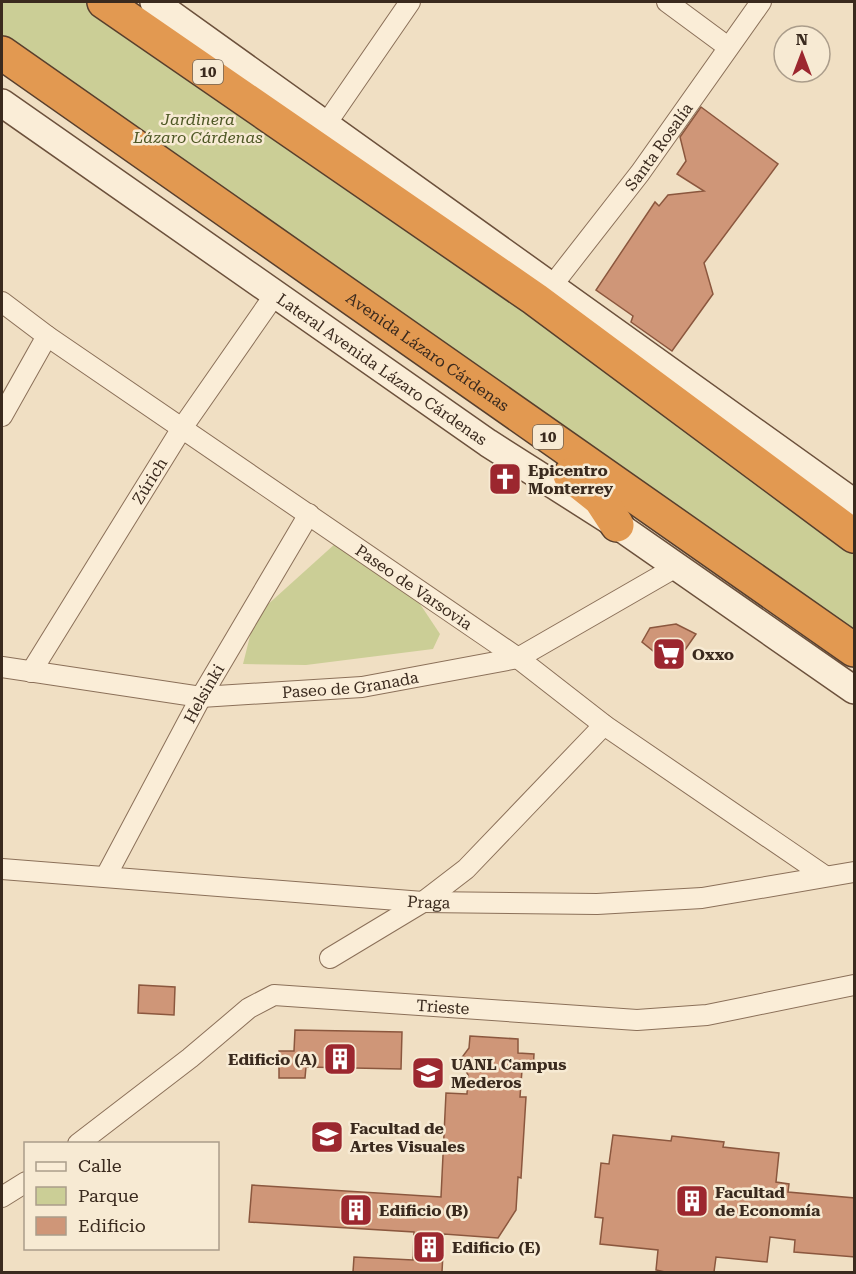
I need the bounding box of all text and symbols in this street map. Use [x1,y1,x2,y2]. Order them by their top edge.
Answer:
north arrow [772,24,832,84]
text: N [796,30,808,49]
road number: 10 [193,60,223,84]
street label: Santa Rosalía [621,99,697,194]
park label: Jardinera Lázaro Cárdenas [132,110,263,147]
street label: Avenida Lázaro Cárdenas [342,288,513,416]
street label: Lateral Avenida Lázaro Cárdenas [273,289,491,450]
road number: 10 [533,425,563,449]
street label: Zúrich [128,454,171,508]
church icon: Epicentro Monterrey [487,461,523,497]
place label: Epicentro Monterrey [528,461,614,498]
street label: Paseo de Varsovia [352,541,476,634]
supermarket icon: Oxxo [651,636,687,672]
place label: Oxxo [692,645,734,664]
street label: Helsinki [180,661,228,726]
street label: Paseo de Granada [281,668,420,702]
street label: Praga [406,892,451,912]
street label: Trieste [416,996,470,1018]
building icon: Edificio (A) [322,1041,358,1077]
place label: Edificio (A) [228,1050,317,1069]
school or university icon: UANL Campus Mederos [410,1055,446,1091]
place label: UANL Campus Mederos [451,1055,567,1092]
school or university icon: Facultad de Artes Visuales [309,1119,345,1155]
place label: Facultad de Artes Visuales [350,1119,465,1156]
legend [24,1142,219,1250]
text: Calle [78,1155,122,1176]
building icon: Facultad de Economía [674,1183,710,1219]
place label: Facultad de Economía [715,1183,821,1220]
text: Parque [78,1185,139,1206]
building icon: Edificio (B) [338,1192,374,1228]
place label: Edificio (B) [379,1201,469,1220]
text: Edificio [78,1215,146,1236]
building icon: Edificio (E) [411,1229,447,1265]
place label: Edificio (E) [452,1238,541,1257]

